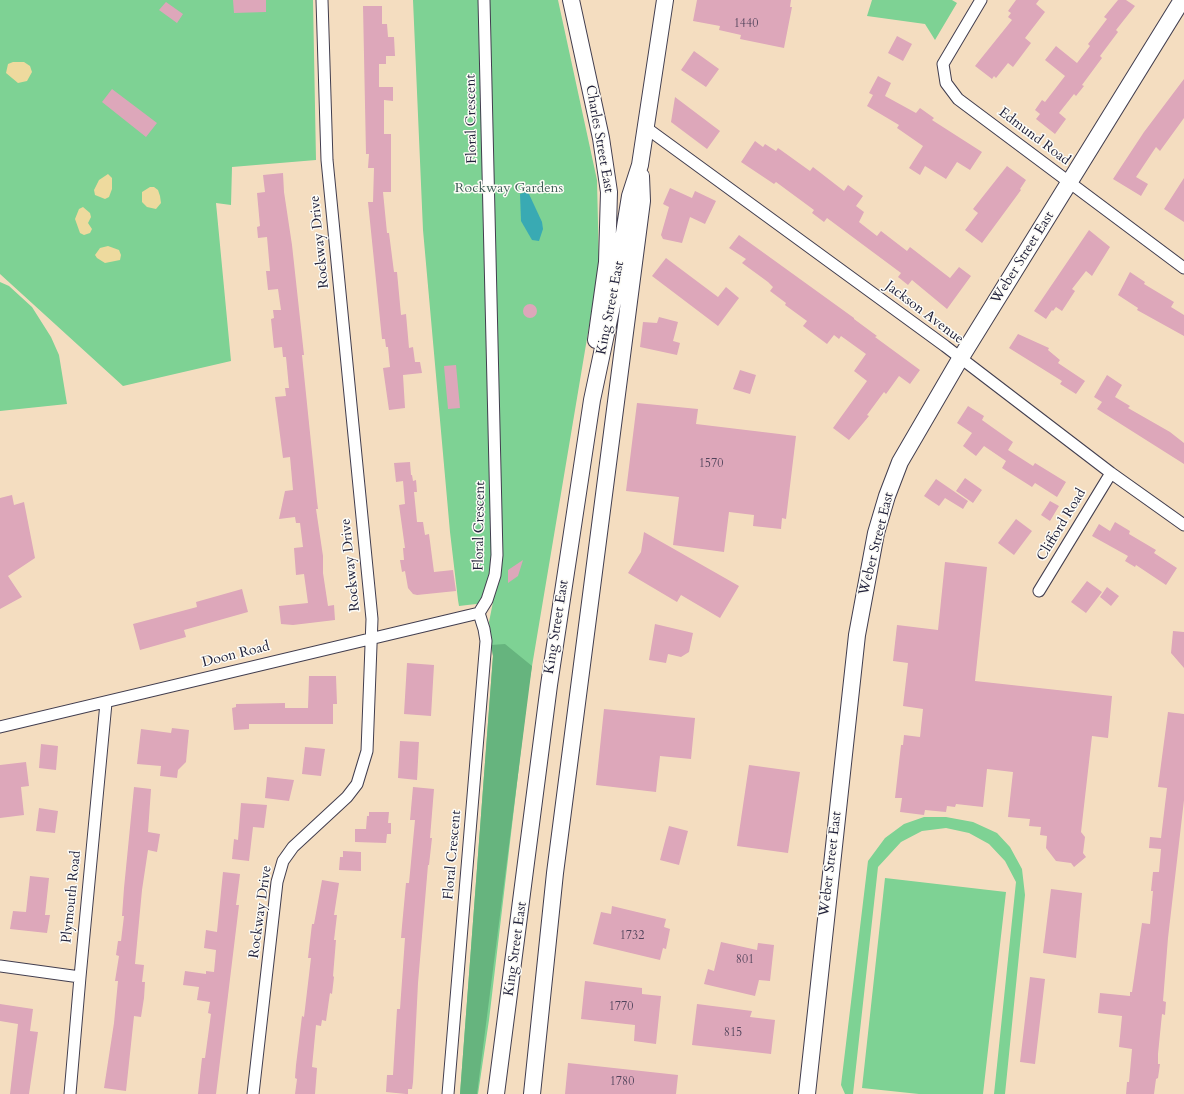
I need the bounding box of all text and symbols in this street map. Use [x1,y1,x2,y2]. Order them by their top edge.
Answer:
house number: 1440 [734,17,758,31]
street label: Floral Crescent [463,74,481,164]
street label: Charles Street East [581,84,617,194]
street label: Edmund Road [995,105,1073,169]
park label: Rockway Gardens [455,181,563,197]
street label: Rockway Drive [307,195,333,289]
street label: Weber Street East [988,209,1058,307]
street label: King Street East [594,260,628,356]
street label: Jackson Avenue [881,278,967,348]
house number: 1570 [699,457,723,471]
street label: Floral Crescent [471,481,489,571]
street label: Clifford Road [1034,486,1090,564]
street label: Weber Street East [856,491,898,597]
street label: Rockway Drive [338,518,364,612]
street label: King Street East [541,579,573,675]
street label: Doon Road [200,639,272,671]
street label: Floral Crescent [441,810,465,900]
street label: Weber Street East [816,810,846,918]
street label: Plymouth Road [59,850,85,944]
street label: Rockway Drive [246,865,276,959]
street label: King Street East [501,901,531,997]
house number: 1732 [620,929,644,943]
house number: 801 [736,953,754,967]
house number: 1770 [609,1000,633,1014]
house number: 815 [724,1026,742,1040]
house number: 1780 [610,1075,634,1089]

